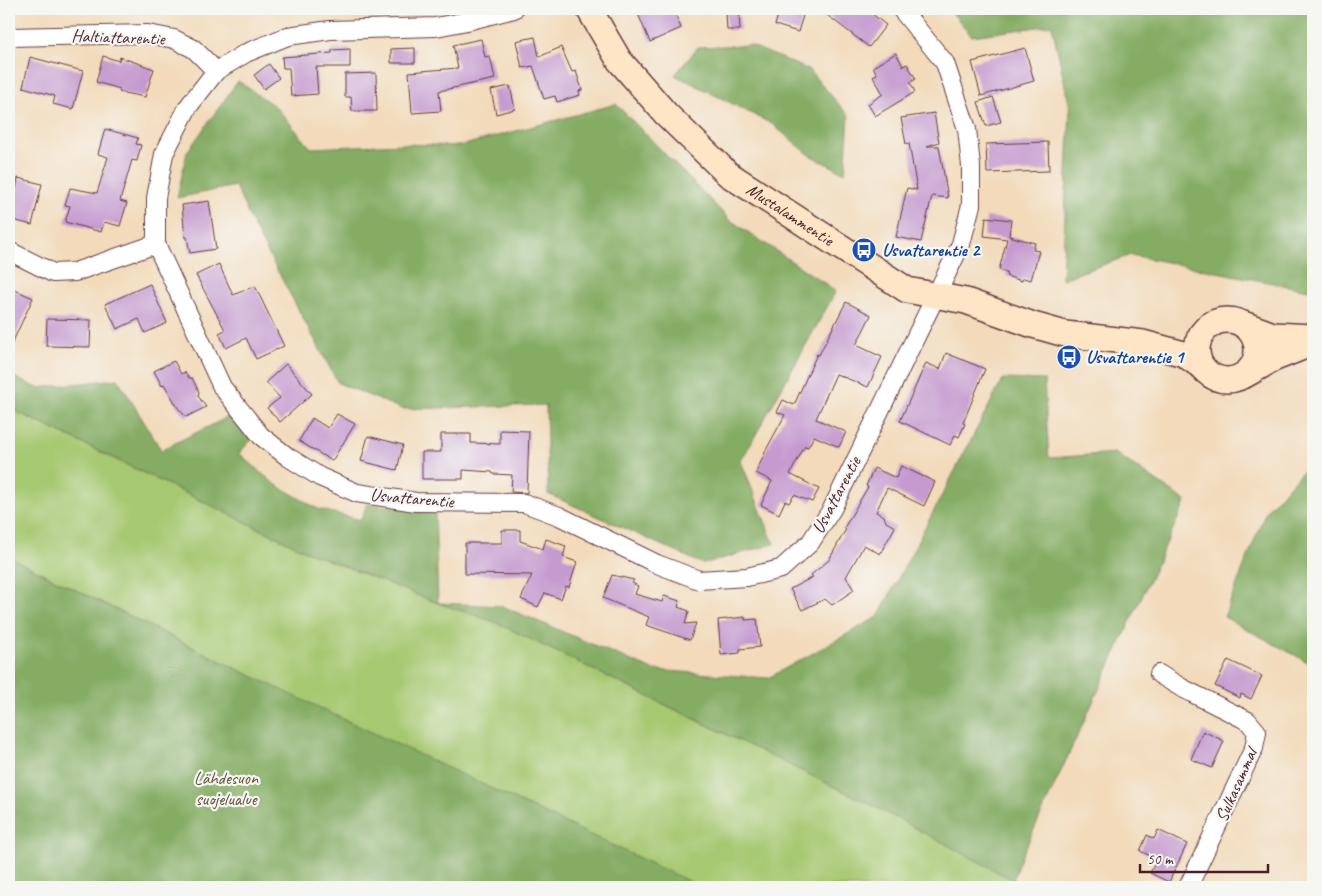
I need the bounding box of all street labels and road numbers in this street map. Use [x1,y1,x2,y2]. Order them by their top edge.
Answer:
street label: Haltiattarentie [71,24,166,50]
street label: Mustalammentie [742,178,839,251]
street label: Usvattarentie [807,452,866,537]
street label: Usvattarentie [369,483,456,513]
street label: Sulkasammal [1210,742,1263,825]

